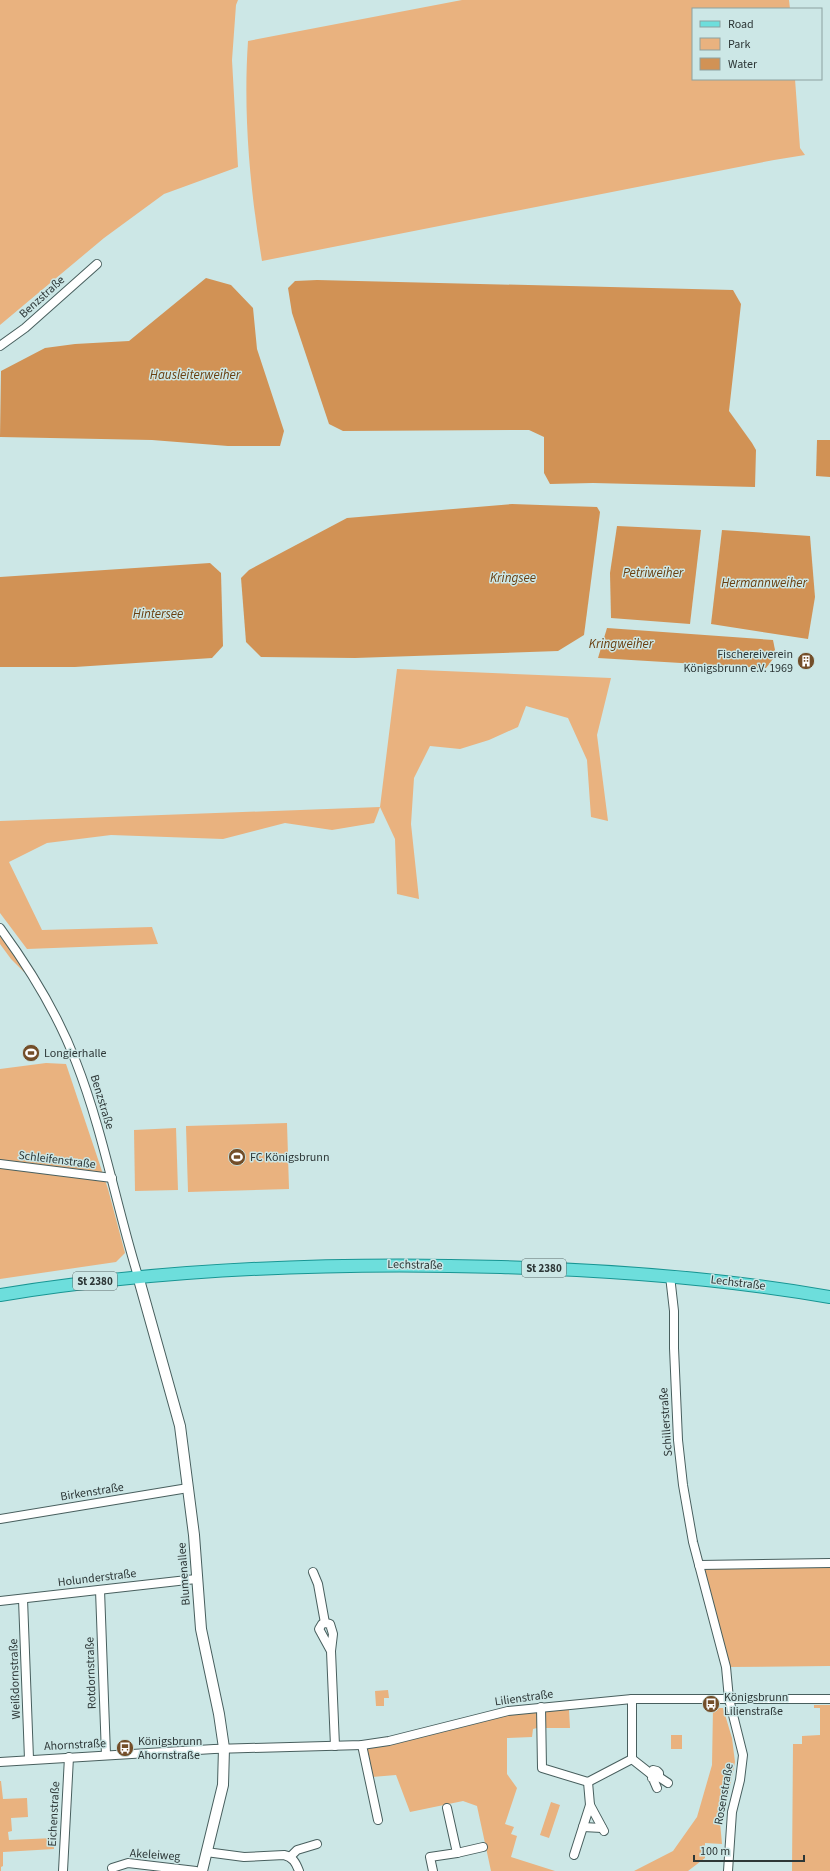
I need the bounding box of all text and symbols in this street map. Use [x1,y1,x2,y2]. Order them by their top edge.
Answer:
legend [692,8,822,80]
text: Road [728,16,754,33]
text: Park [728,36,750,53]
text: Water [728,56,758,73]
street label: Benzstraße [15,272,69,322]
water label: Hausleiterweiher [150,366,241,384]
water label: Petriweiher [623,564,684,582]
water label: Kringsee [490,569,536,587]
water label: Hermannweiher [721,574,807,592]
water label: Hintersee [133,605,183,623]
water label: Kringweiher [589,635,654,653]
place label: Fischereiverein Königsbrunn e.V. 1969 [683,646,793,677]
building icon: Fischereiverein Königsbrunn e.V. 1969 [796,651,816,671]
sports icon: Longierhalle [21,1043,41,1063]
place label: Longierhalle [44,1045,107,1062]
street label: Benzstraße [86,1073,118,1131]
street label: Schleifenstraße [17,1147,97,1173]
sports icon: FC Königsbrunn [227,1147,247,1167]
place label: FC Königsbrunn [250,1149,329,1166]
street label: Lechstraße [387,1256,443,1274]
road number: St 2380 [522,1259,566,1277]
street label: Lechstraße [710,1271,767,1295]
road number: St 2380 [73,1272,117,1290]
street label: Schillerstraße [655,1387,677,1457]
street label: Birkenstraße [59,1479,125,1505]
street label: Blumenallee [173,1542,195,1606]
street label: Holunderstraße [57,1565,137,1591]
street label: Rotdornstraße [81,1636,101,1709]
street label: Weißdornstraße [5,1638,25,1720]
street label: Lilienstraße [494,1685,554,1711]
place label: Königsbrunn Lilienstraße [724,1689,788,1720]
bus stop icon: Königsbrunn Lilienstraße [701,1694,721,1714]
place label: Königsbrunn Ahornstraße [138,1733,202,1764]
street label: Ahornstraße [44,1735,106,1755]
bus stop icon: Königsbrunn Ahornstraße [115,1738,135,1758]
street label: Rosenstraße [710,1762,738,1826]
street label: Eichenstraße [44,1781,64,1847]
scale bar [694,1837,804,1863]
text: 100 m [700,1843,730,1860]
street label: Akeleiweg [129,1845,181,1865]

